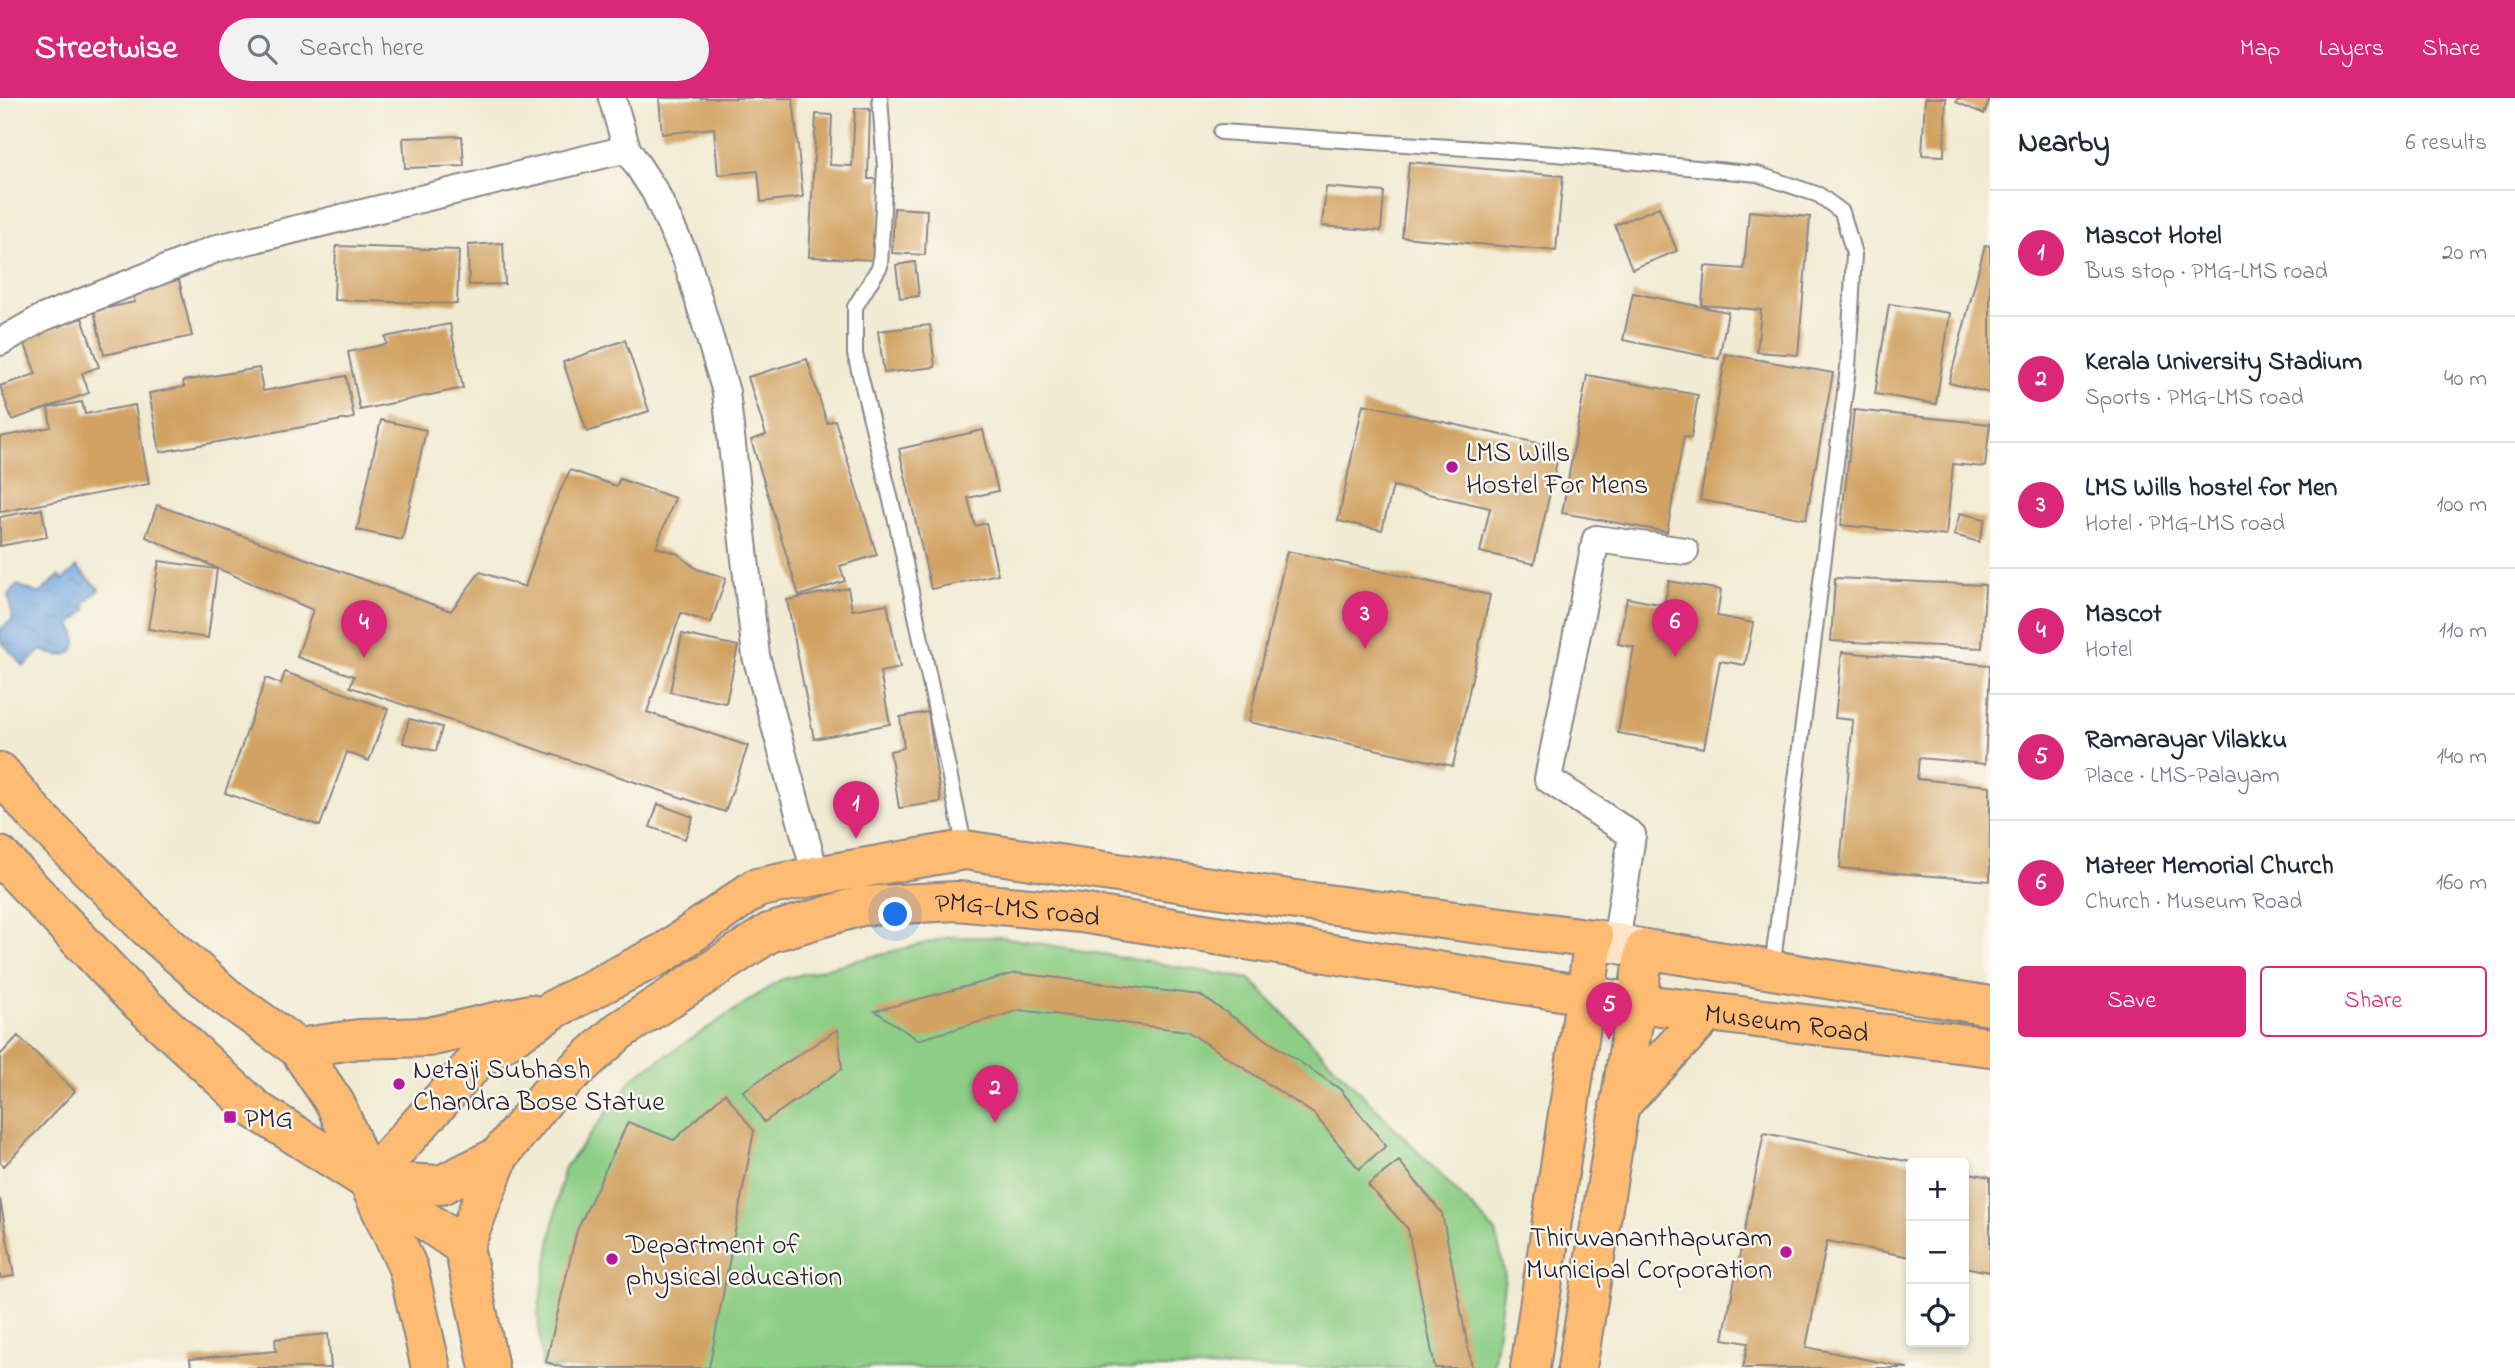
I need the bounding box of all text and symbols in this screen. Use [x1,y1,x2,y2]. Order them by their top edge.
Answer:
search box [219,18,709,81]
text: Streetwise [35,25,177,73]
icon: search [243,30,281,68]
text: Search here [299,30,424,68]
text: Map [2240,32,2280,67]
text: Layers [2318,32,2384,67]
text: Share [2422,32,2480,67]
text: Nearby [2018,122,2110,166]
text: 6 results [2406,127,2487,160]
text: Mascot Hotel [2085,218,2222,256]
text: 1 [2037,237,2045,270]
text: 20 m [2442,237,2487,270]
text: Bus stop · PMG-LMS road [2085,256,2328,289]
text: Kerala University Stadium [2085,344,2362,382]
text: 2 [2035,363,2047,396]
text: 40 m [2444,363,2487,396]
text: Sports · PMG-LMS road [2085,382,2304,415]
place label: LMS Wills Hostel For Mens [1466,434,1648,507]
marker: LMS Wills Hostel For Mens [1444,459,1460,475]
text: LMS Wills hostel for Men [2085,470,2337,508]
text: 3 [2036,489,2046,522]
text: 100 m [2436,489,2487,522]
text: Hotel · PMG-LMS road [2085,508,2285,541]
pin: 3 [1342,591,1388,649]
text: Mascot [2085,596,2162,634]
pin: 6 [1652,599,1698,657]
pin: 4 [341,600,387,658]
text: 4 [2036,615,2046,648]
text: 110 m [2439,615,2487,648]
text: Hotel [2085,634,2132,667]
text: Ramarayar Vilakku [2085,722,2287,760]
text: 5 [2034,741,2048,774]
text: 140 m [2437,741,2487,774]
text: Place · LMS-Palayam [2085,760,2280,793]
pin: 1 [833,781,879,839]
text: Mateer Memorial Church [2085,848,2334,886]
text: 6 [2036,867,2046,900]
text: 160 m [2436,867,2487,900]
street label: PMG-LMS road [934,883,1103,940]
text: Church · Museum Road [2085,886,2302,919]
your location [878,897,912,931]
button: Save [2018,966,2246,1037]
button: Share [2260,966,2487,1037]
pin: 5 [1586,982,1632,1040]
street label: Museum Road [1702,995,1871,1056]
place label: Netaji Subhash Chandra Bose Statue [413,1051,665,1124]
pin: 2 [972,1065,1018,1123]
marker: Netaji Subhash Chandra Bose Statue [391,1076,407,1092]
place label: PMG [244,1100,293,1141]
marker: PMG [222,1109,238,1125]
map controls [1906,1158,1969,1347]
button: + [1906,1158,1969,1221]
place label: Thiruvananthapuram Municipal Corporation [1526,1219,1772,1292]
button: − [1906,1221,1969,1284]
place label: Department of physical education [625,1226,842,1299]
marker: Thiruvananthapuram Municipal Corporation [1778,1244,1794,1260]
marker: Department of physical education [604,1251,620,1267]
button: locate [1906,1284,1969,1347]

